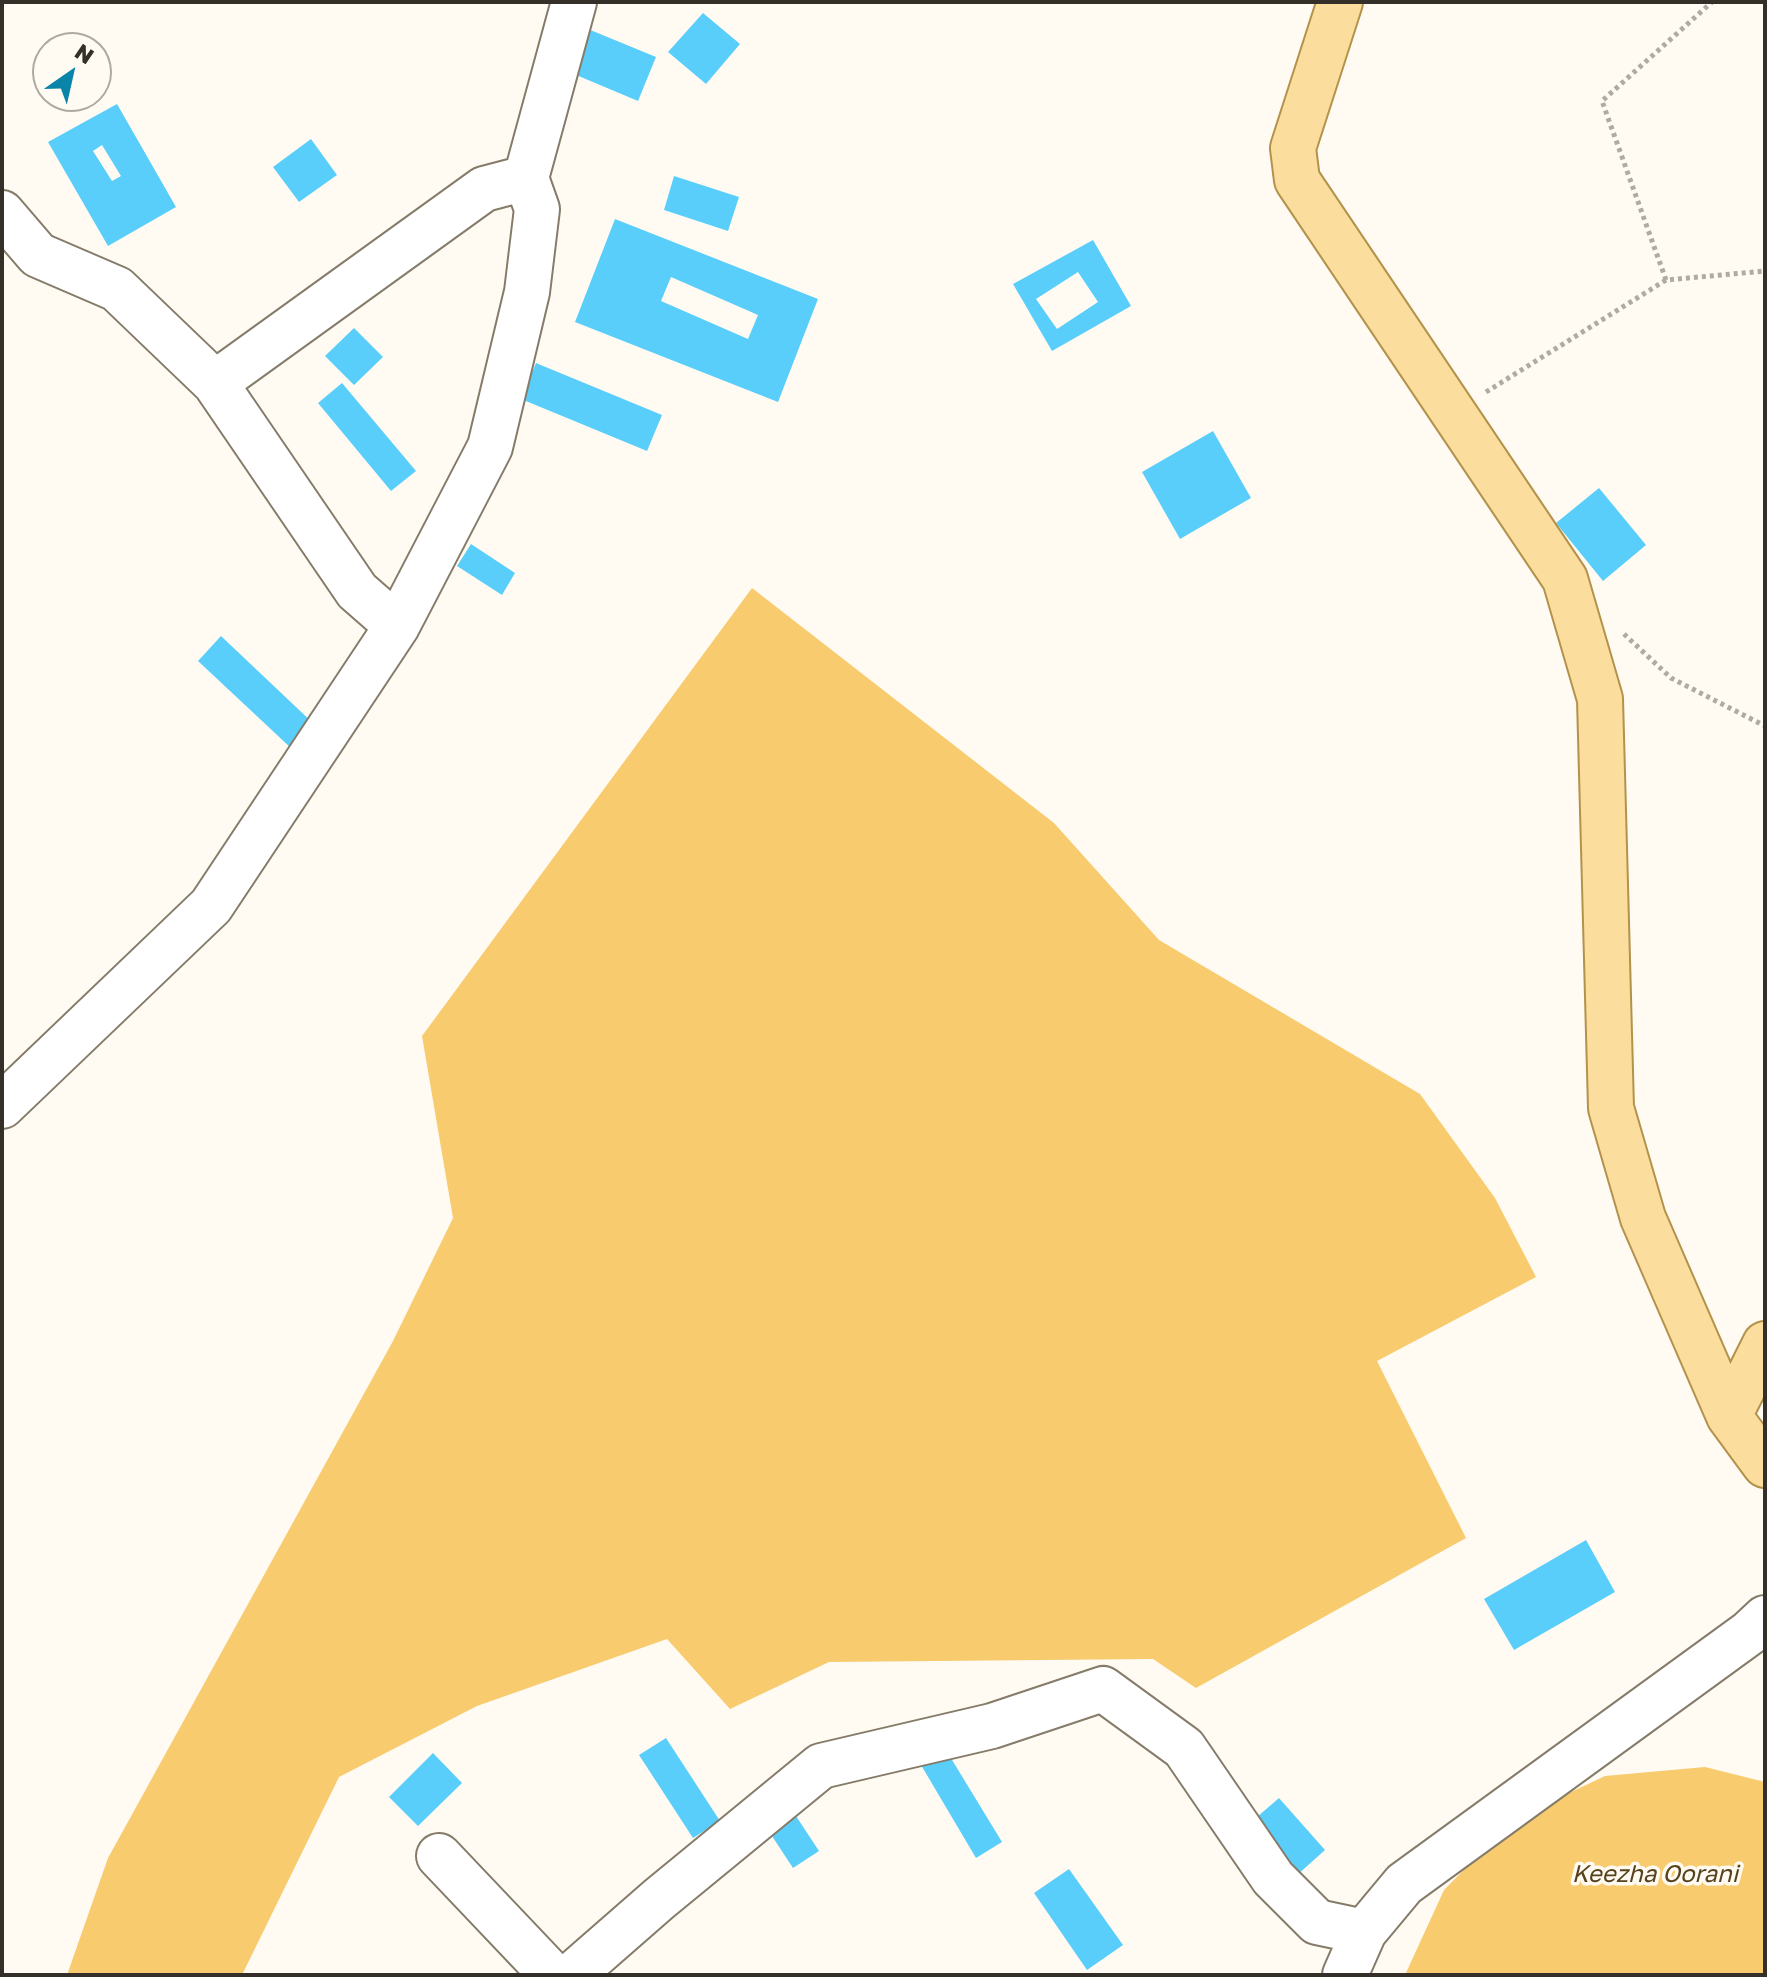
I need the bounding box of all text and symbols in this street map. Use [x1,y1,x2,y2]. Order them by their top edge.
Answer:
north arrow [32,32,112,112]
text: N [70,37,99,69]
water label: Keezha Oorani [1572,1860,1738,1888]

